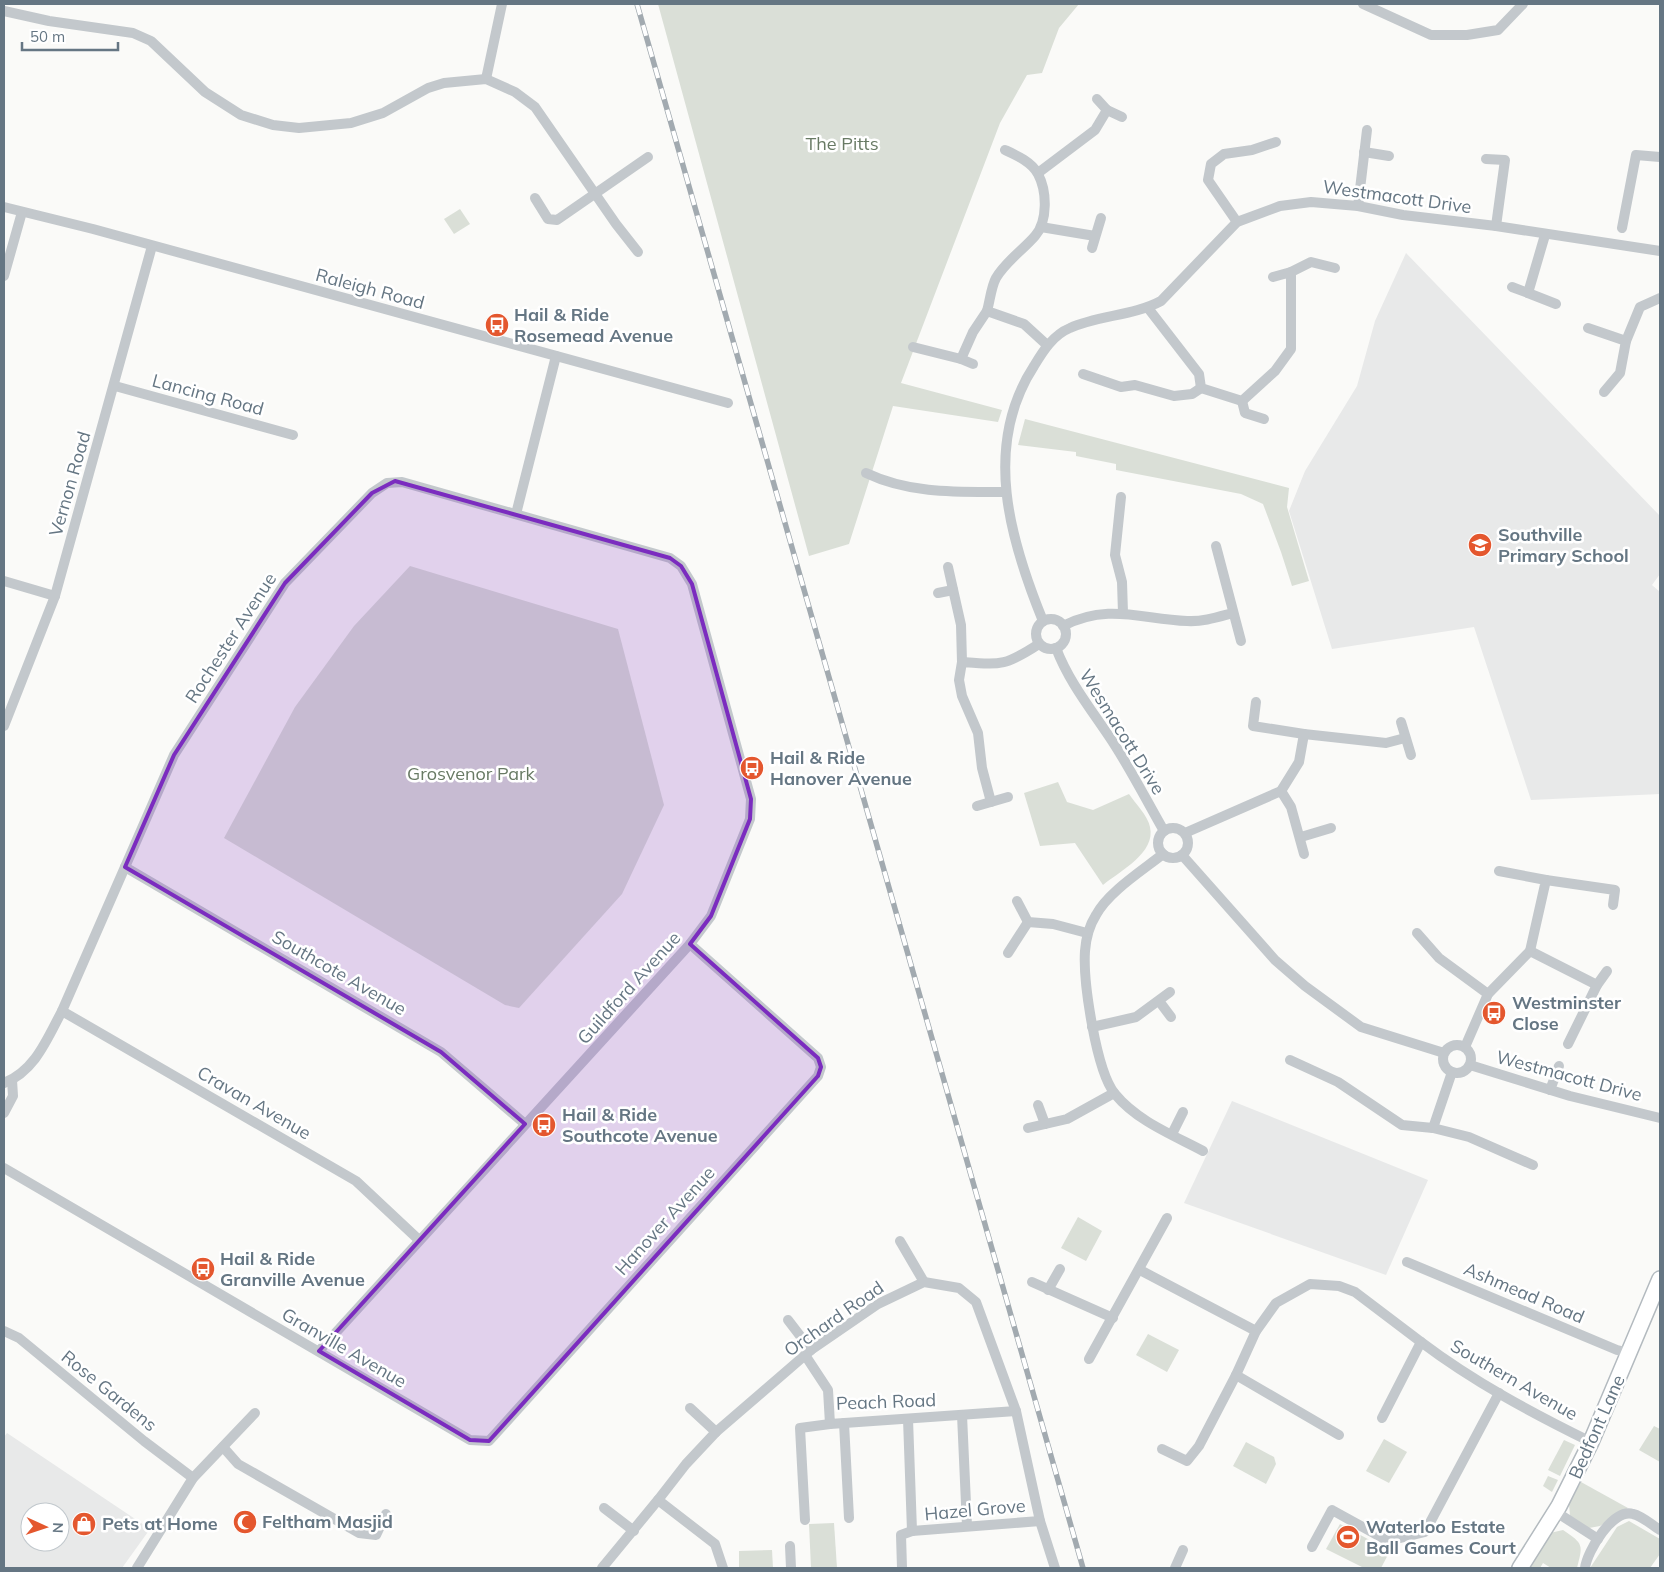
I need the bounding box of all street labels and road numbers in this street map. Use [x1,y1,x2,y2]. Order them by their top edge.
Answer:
street label: Westmacott Drive [1321,175,1473,218]
street label: Raleigh Road [313,263,427,314]
street label: Lancing Road [150,369,266,420]
street label: Vernon Road [44,429,95,539]
street label: Rochester Avenue [180,568,281,707]
street label: Wesmacott Drive [1075,665,1170,799]
street label: Southcote Avenue [268,925,410,1020]
street label: Guildford Avenue [572,927,685,1049]
street label: Westmacott Drive [1494,1045,1645,1106]
street label: Cravan Avenue [193,1061,315,1144]
street label: Hanover Avenue [610,1162,719,1280]
street label: Ashmead Road [1461,1257,1588,1328]
street label: Orchard Road [779,1276,888,1361]
street label: Granville Avenue [278,1302,411,1393]
street label: Southern Avenue [1447,1334,1582,1425]
street label: Rose Gardens [57,1345,162,1436]
street label: Bedfont Lane [1563,1371,1630,1482]
street label: Peach Road [836,1388,936,1415]
street label: Hazel Grove [923,1494,1027,1525]

